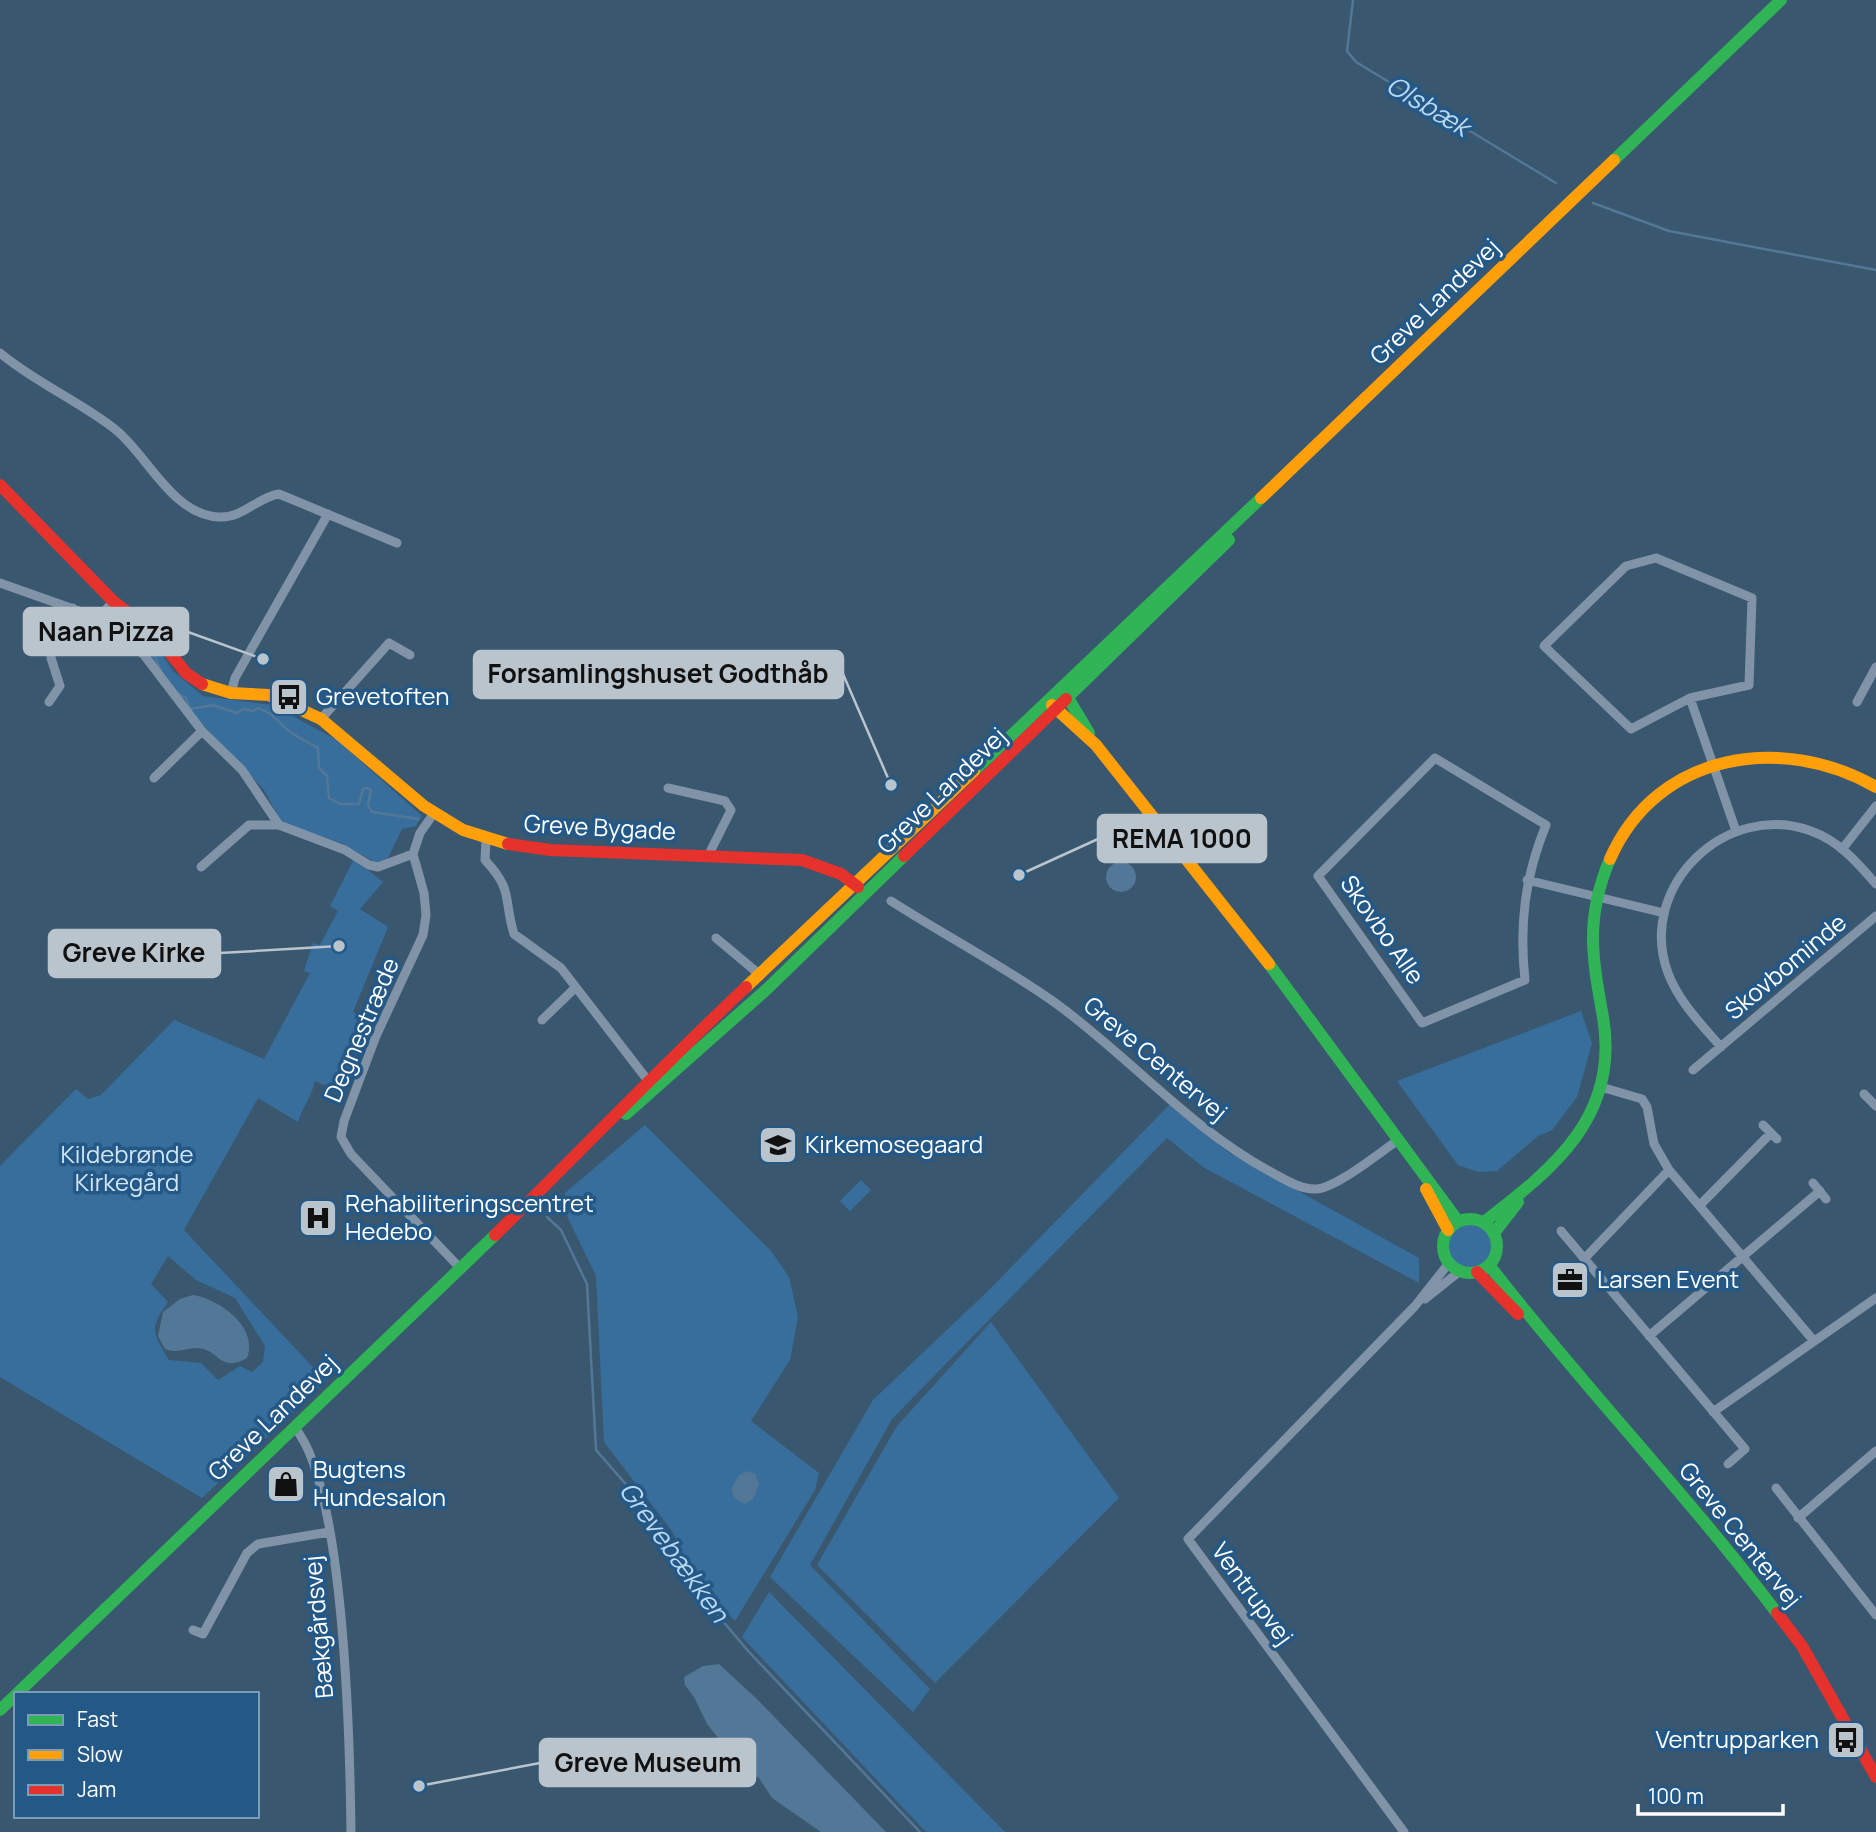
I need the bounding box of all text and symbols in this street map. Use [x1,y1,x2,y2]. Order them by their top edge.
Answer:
water label: Olsbæk [1380,66,1480,146]
street label: Greve Landevej [1362,230,1506,371]
callout: Naan Pizza [24,608,188,655]
text: Naan Pizza [38,613,174,649]
callout: Forsamlingshuset Godthåb [474,651,843,698]
text: Forsamlingshuset Godthåb [488,655,828,691]
bus stop icon: Grevetoften [268,676,310,718]
place label: Grevetoften [316,679,450,712]
street label: Greve Landevej [869,719,1013,860]
street label: Greve Bygade [523,806,677,847]
callout: REMA 1000 [1098,815,1266,862]
text: REMA 1000 [1112,820,1252,856]
street label: Skovbo Alle [1334,868,1433,990]
street label: Skovbominde [1717,905,1853,1026]
callout: Greve Kirke [49,930,220,977]
text: Greve Kirke [63,934,205,970]
street label: Degnestræde [315,952,406,1107]
street label: Greve Centervej [1077,988,1235,1128]
school or university icon: Kirkemosegaard [757,1124,799,1166]
place label: Kirkemosegaard [805,1127,983,1160]
park label: Kildebrønde Kirkegård [61,1137,193,1198]
place label: Rehabiliteringscentret Hedebo [345,1186,594,1247]
hospital icon: Rehabiliteringscentret Hedebo [297,1197,339,1239]
office icon: Larsen Event [1549,1259,1591,1301]
place label: Larsen Event [1597,1262,1739,1295]
street label: Greve Landevej [200,1346,344,1487]
place label: Bugtens Hundesalon [313,1452,446,1513]
street label: Greve Centervej [1672,1454,1810,1614]
shop icon: Bugtens Hundesalon [265,1463,307,1505]
water label: Grevebækken [612,1474,739,1630]
street label: Ventrupvej [1205,1535,1302,1651]
street label: Bækgårdsvej [295,1554,340,1700]
legend [14,1692,259,1818]
text: Fast [77,1705,118,1733]
bus stop icon: Ventrupparken [1825,1719,1867,1761]
place label: Ventrupparken [1656,1722,1819,1755]
callout: Greve Museum [540,1739,755,1786]
text: Slow [77,1740,123,1768]
text: Greve Museum [555,1744,741,1780]
scale bar [1638,1772,1783,1816]
text: Jam [77,1775,116,1803]
text: 100 m [1648,1782,1704,1810]

